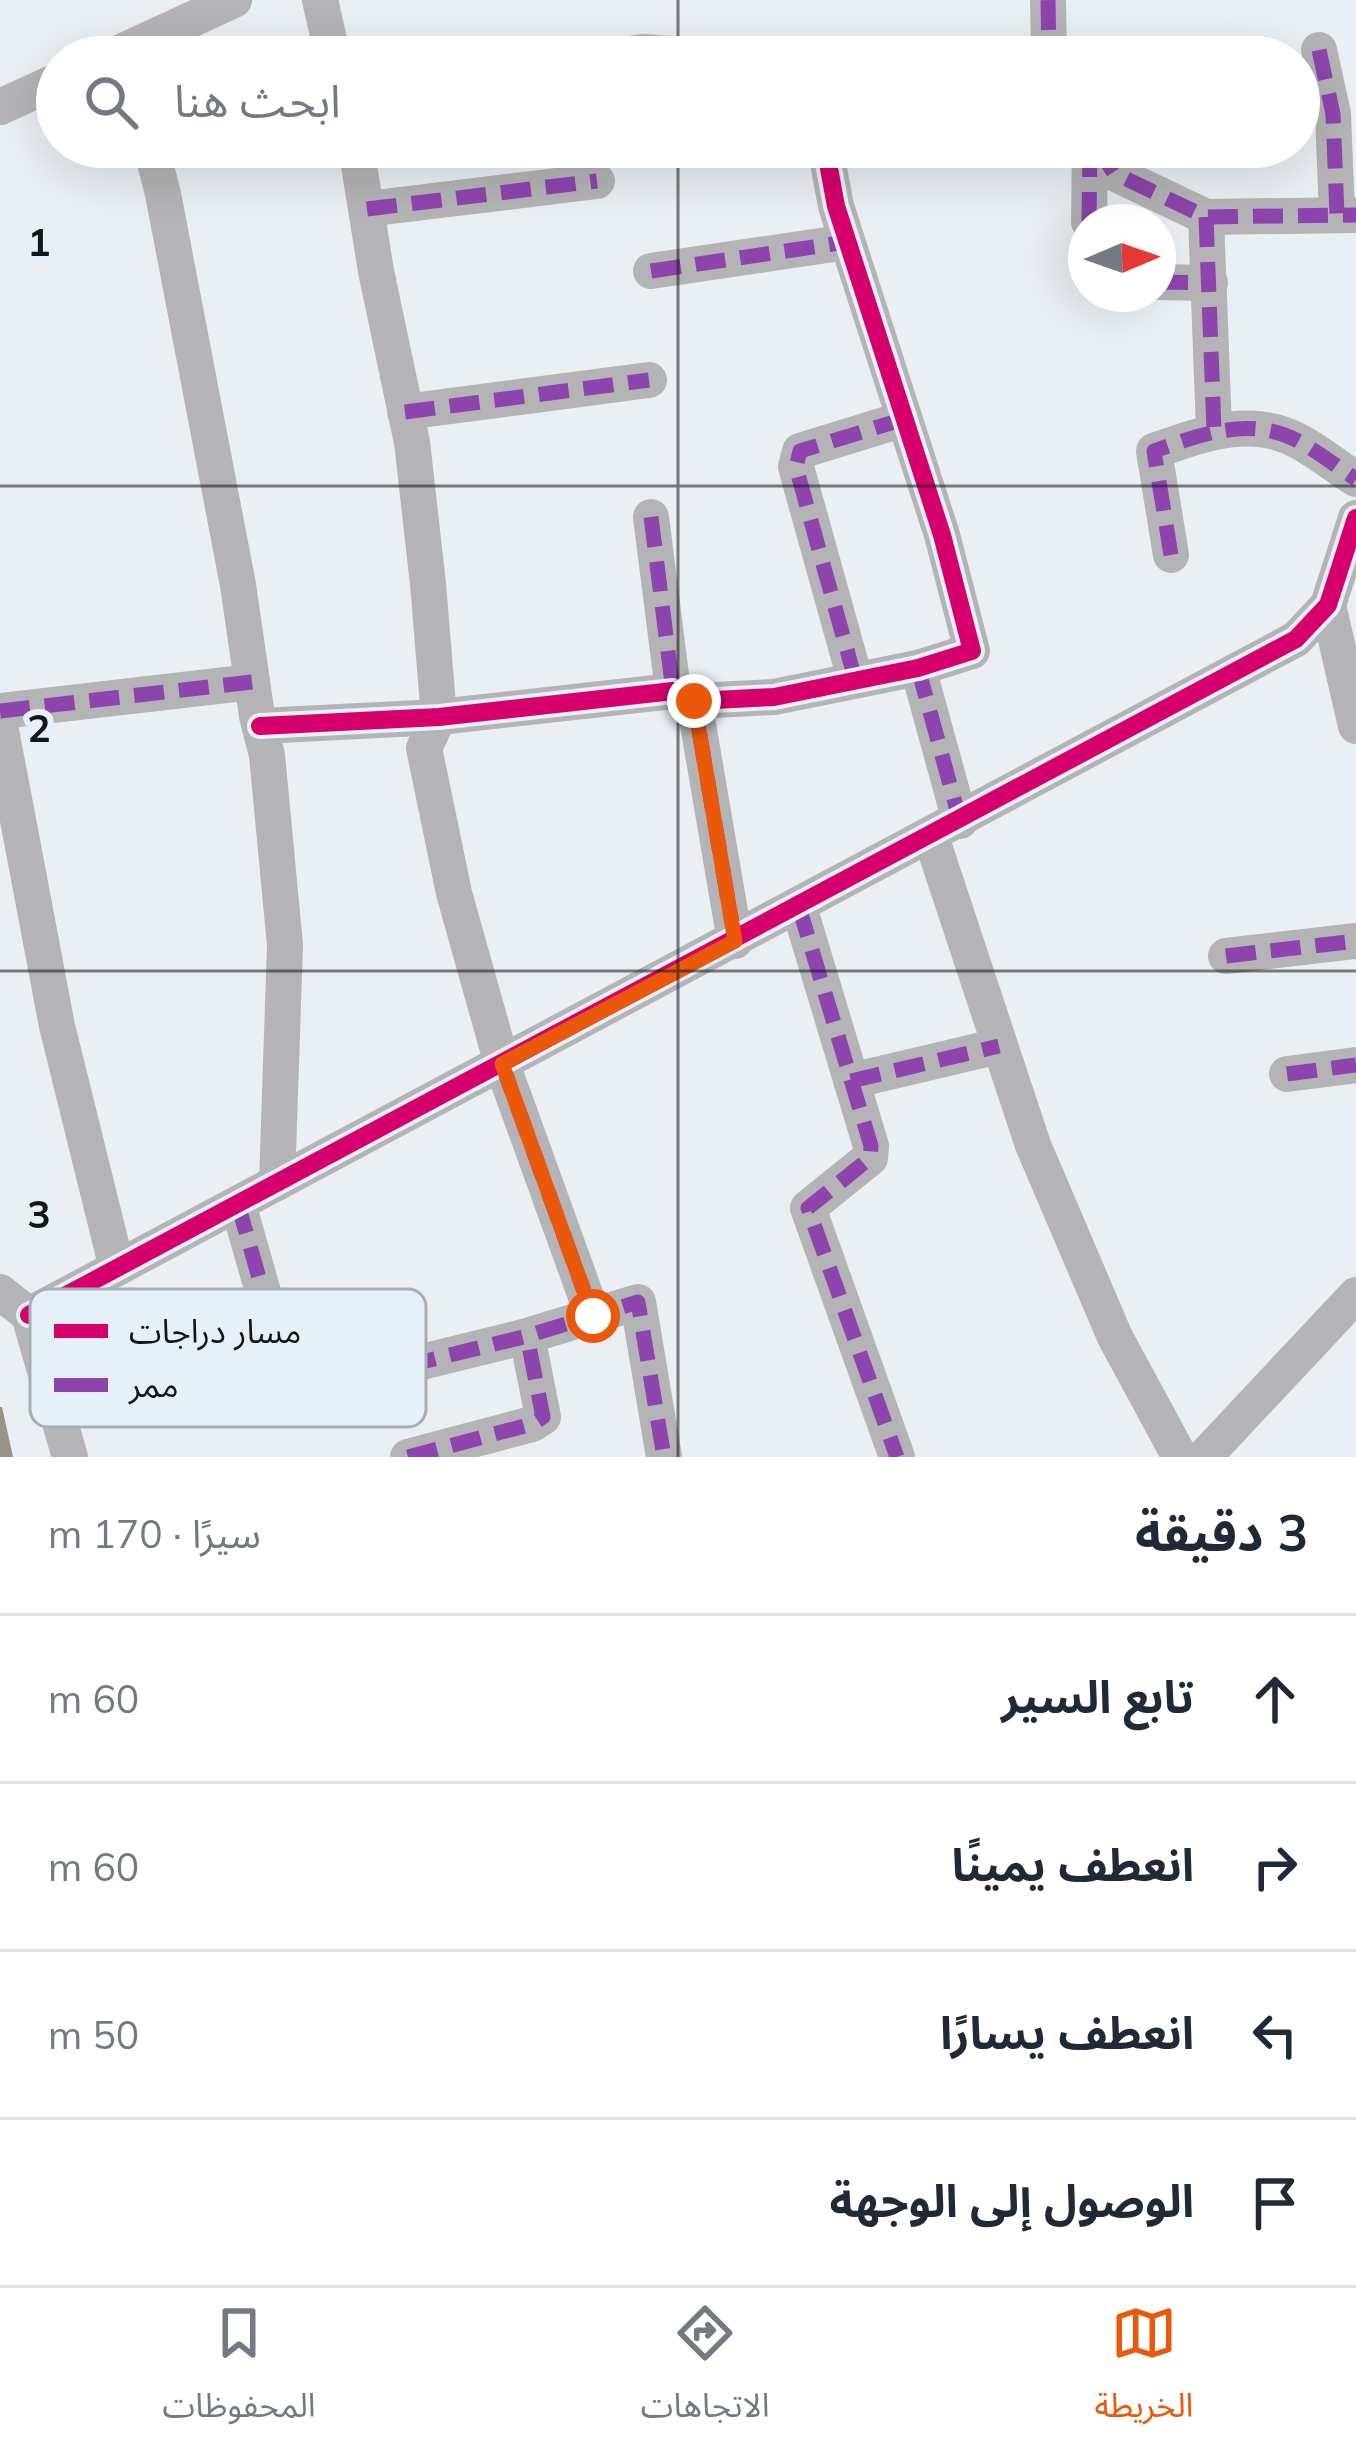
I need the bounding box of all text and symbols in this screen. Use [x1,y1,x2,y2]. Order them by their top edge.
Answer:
search box [36,36,1320,168]
icon: search [78,69,144,135]
text: ابحث هنا [174,72,341,128]
north arrow [1068,204,1176,312]
text: 1 [27,217,51,266]
route end [667,674,721,728]
text: 2 [27,703,51,752]
text: 3 [27,1189,51,1238]
legend [30,1289,426,1427]
route start [566,1289,620,1343]
text: مسار دراجات [129,1310,301,1351]
text: ممر [128,1364,178,1405]
text: 3 دقيقة [1135,1500,1308,1564]
text: سيرًا · 170 m [48,1509,261,1558]
icon: ahead [1242,1666,1308,1732]
text: تابع السير [1001,1668,1194,1724]
text: 60 m [48,1674,139,1723]
icon: right [1242,1834,1308,1900]
text: انعطف يمينًا [952,1836,1194,1892]
text: 60 m [48,1842,139,1891]
icon: left [1242,2002,1308,2068]
text: انعطف يسارًا [940,2004,1194,2060]
text: 50 m [48,2010,139,2059]
icon: arrive [1242,2170,1308,2236]
text: الوصول إلى الوجهة [830,2172,1194,2228]
tab: المحفوظات [163,2300,316,2441]
tab: الاتجاهات [641,2300,770,2441]
tab: الخريطة [1095,2300,1193,2441]

